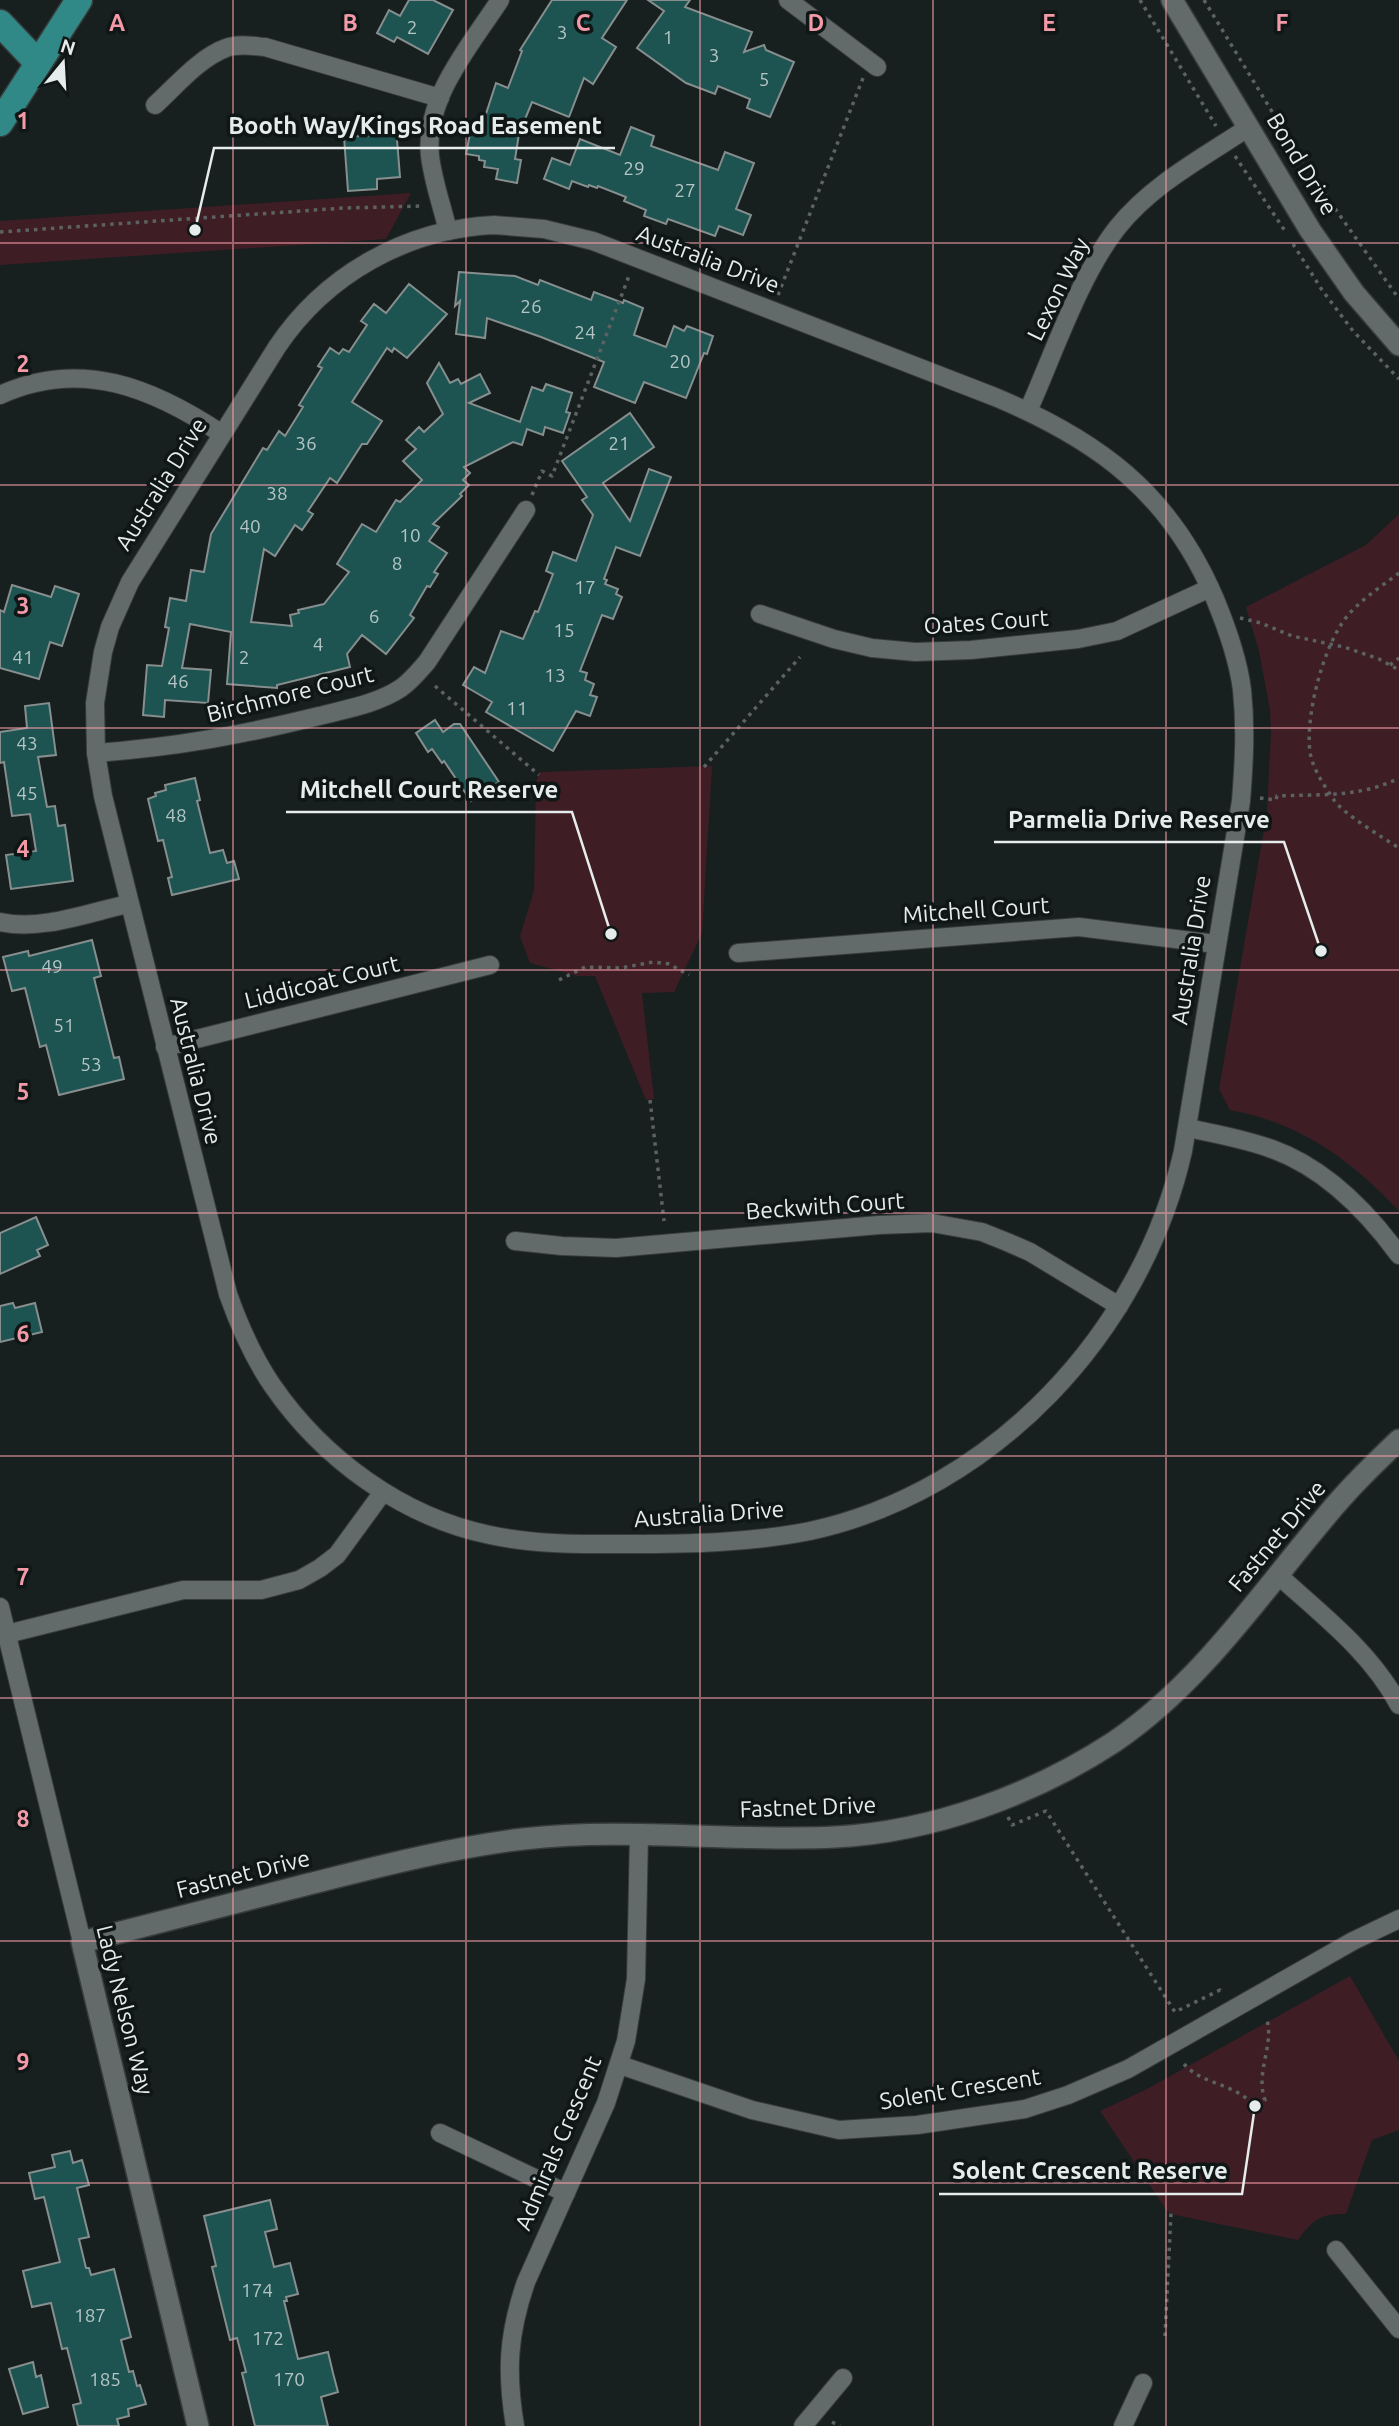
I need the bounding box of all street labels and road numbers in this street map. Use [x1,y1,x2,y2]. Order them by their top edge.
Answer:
street label: Bond Drive [1262,108,1343,219]
street label: Australia Drive [633,220,783,297]
street label: Lexon Way [1022,233,1093,344]
street label: Australia Drive [110,413,211,554]
street label: Oates Court [923,605,1049,638]
street label: Birchmore Court [204,661,376,726]
street label: Australia Drive [1166,874,1215,1026]
street label: Mitchell Court [902,892,1050,927]
street label: Liddicoat Court [242,950,402,1013]
street label: Australia Drive [166,995,227,1147]
street label: Beckwith Court [745,1187,905,1224]
street label: Fastnet Drive [1223,1475,1330,1596]
street label: Australia Drive [633,1496,785,1531]
street label: Fastnet Drive [739,1792,877,1821]
street label: Fastnet Drive [174,1845,312,1902]
street label: Lady Nelson Way [92,1922,159,2097]
street label: Admirals Crescent [510,2052,605,2234]
street label: Solent Crescent [878,2063,1042,2114]

